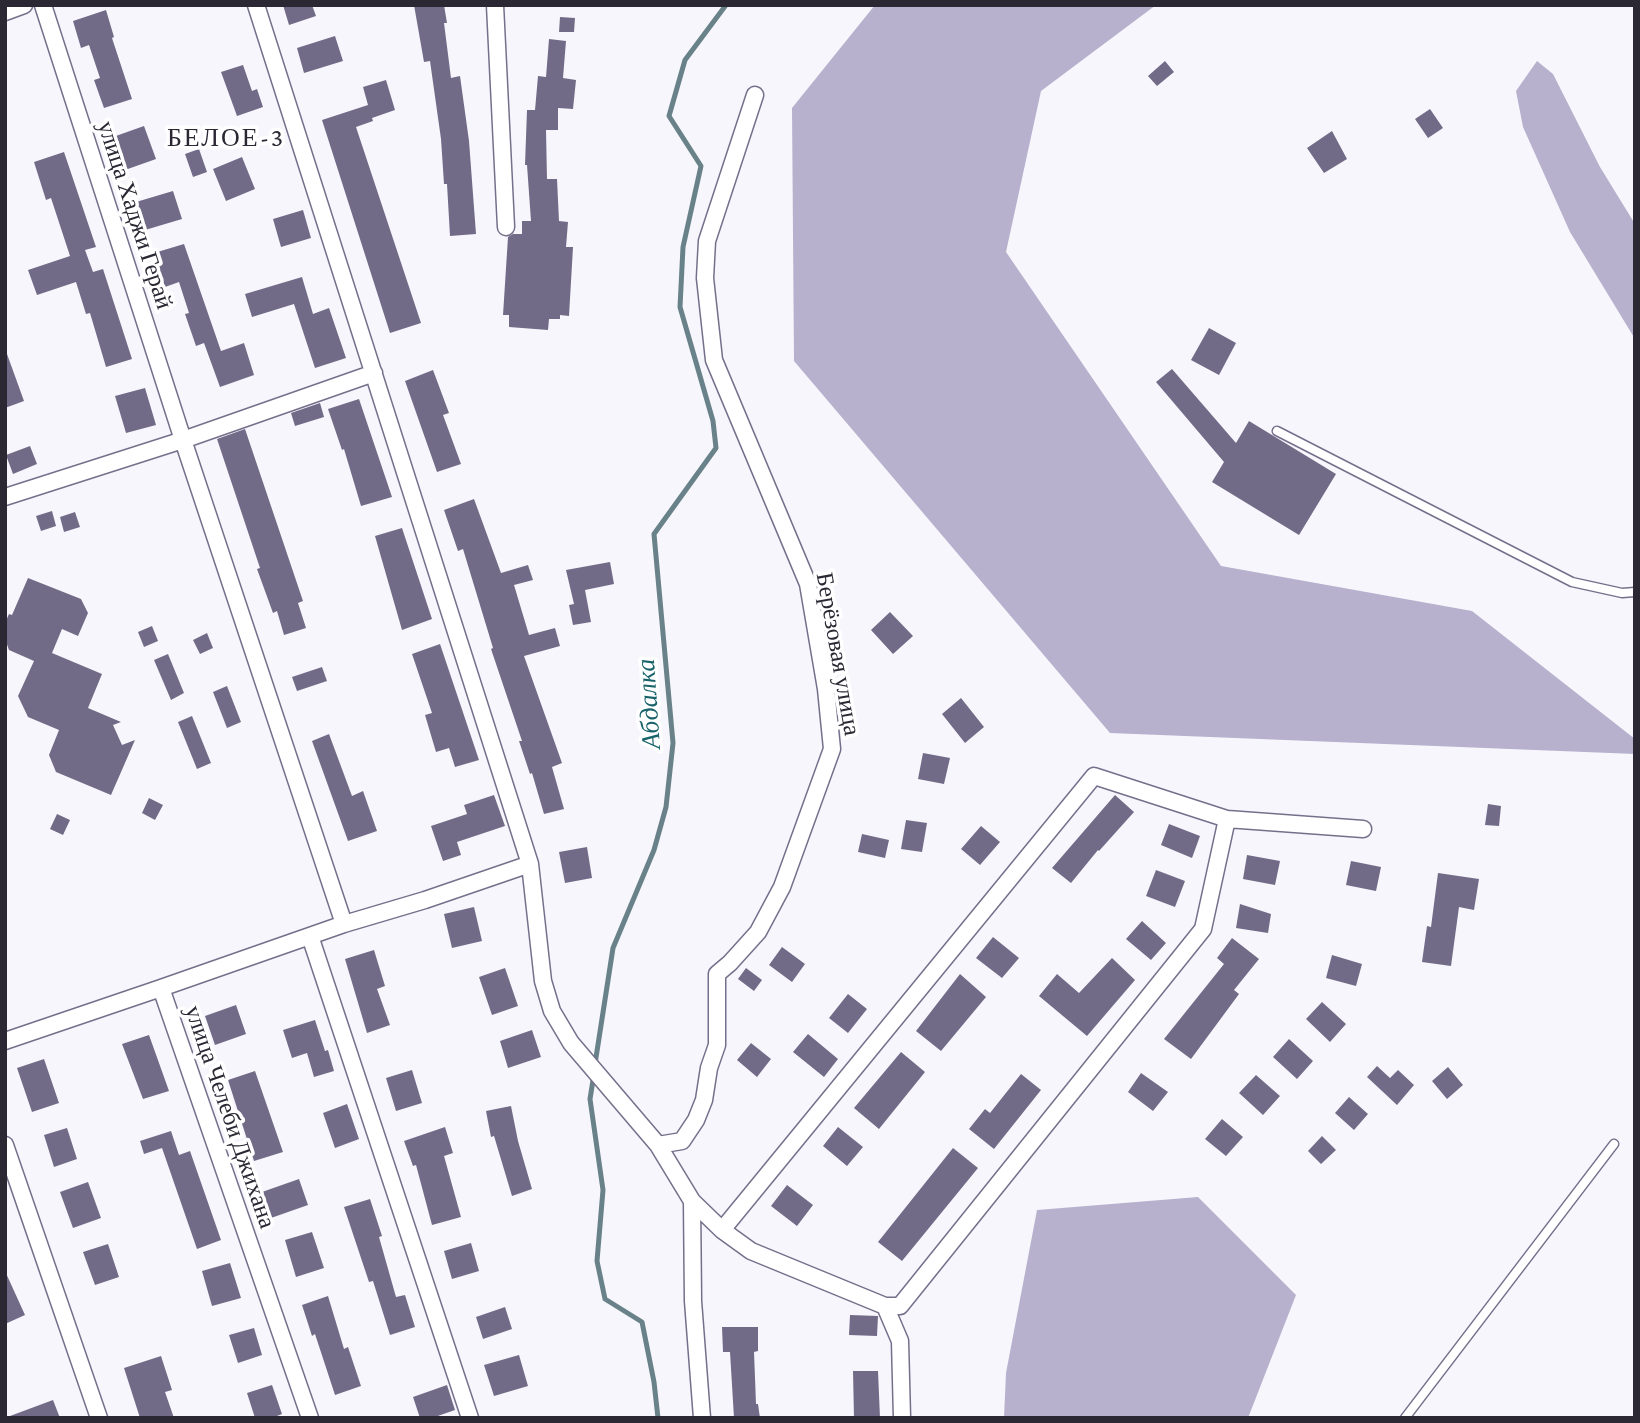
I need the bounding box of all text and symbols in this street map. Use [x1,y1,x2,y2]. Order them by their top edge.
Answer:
street label: улица Хаджи Герай [91,117,179,313]
district label: БЕЛОЕ-3 [168,122,284,154]
street label: Берёзовая улица [810,570,866,738]
water label: Абдалка [630,658,668,750]
street label: улица Челеби Джихана [178,1002,282,1232]

